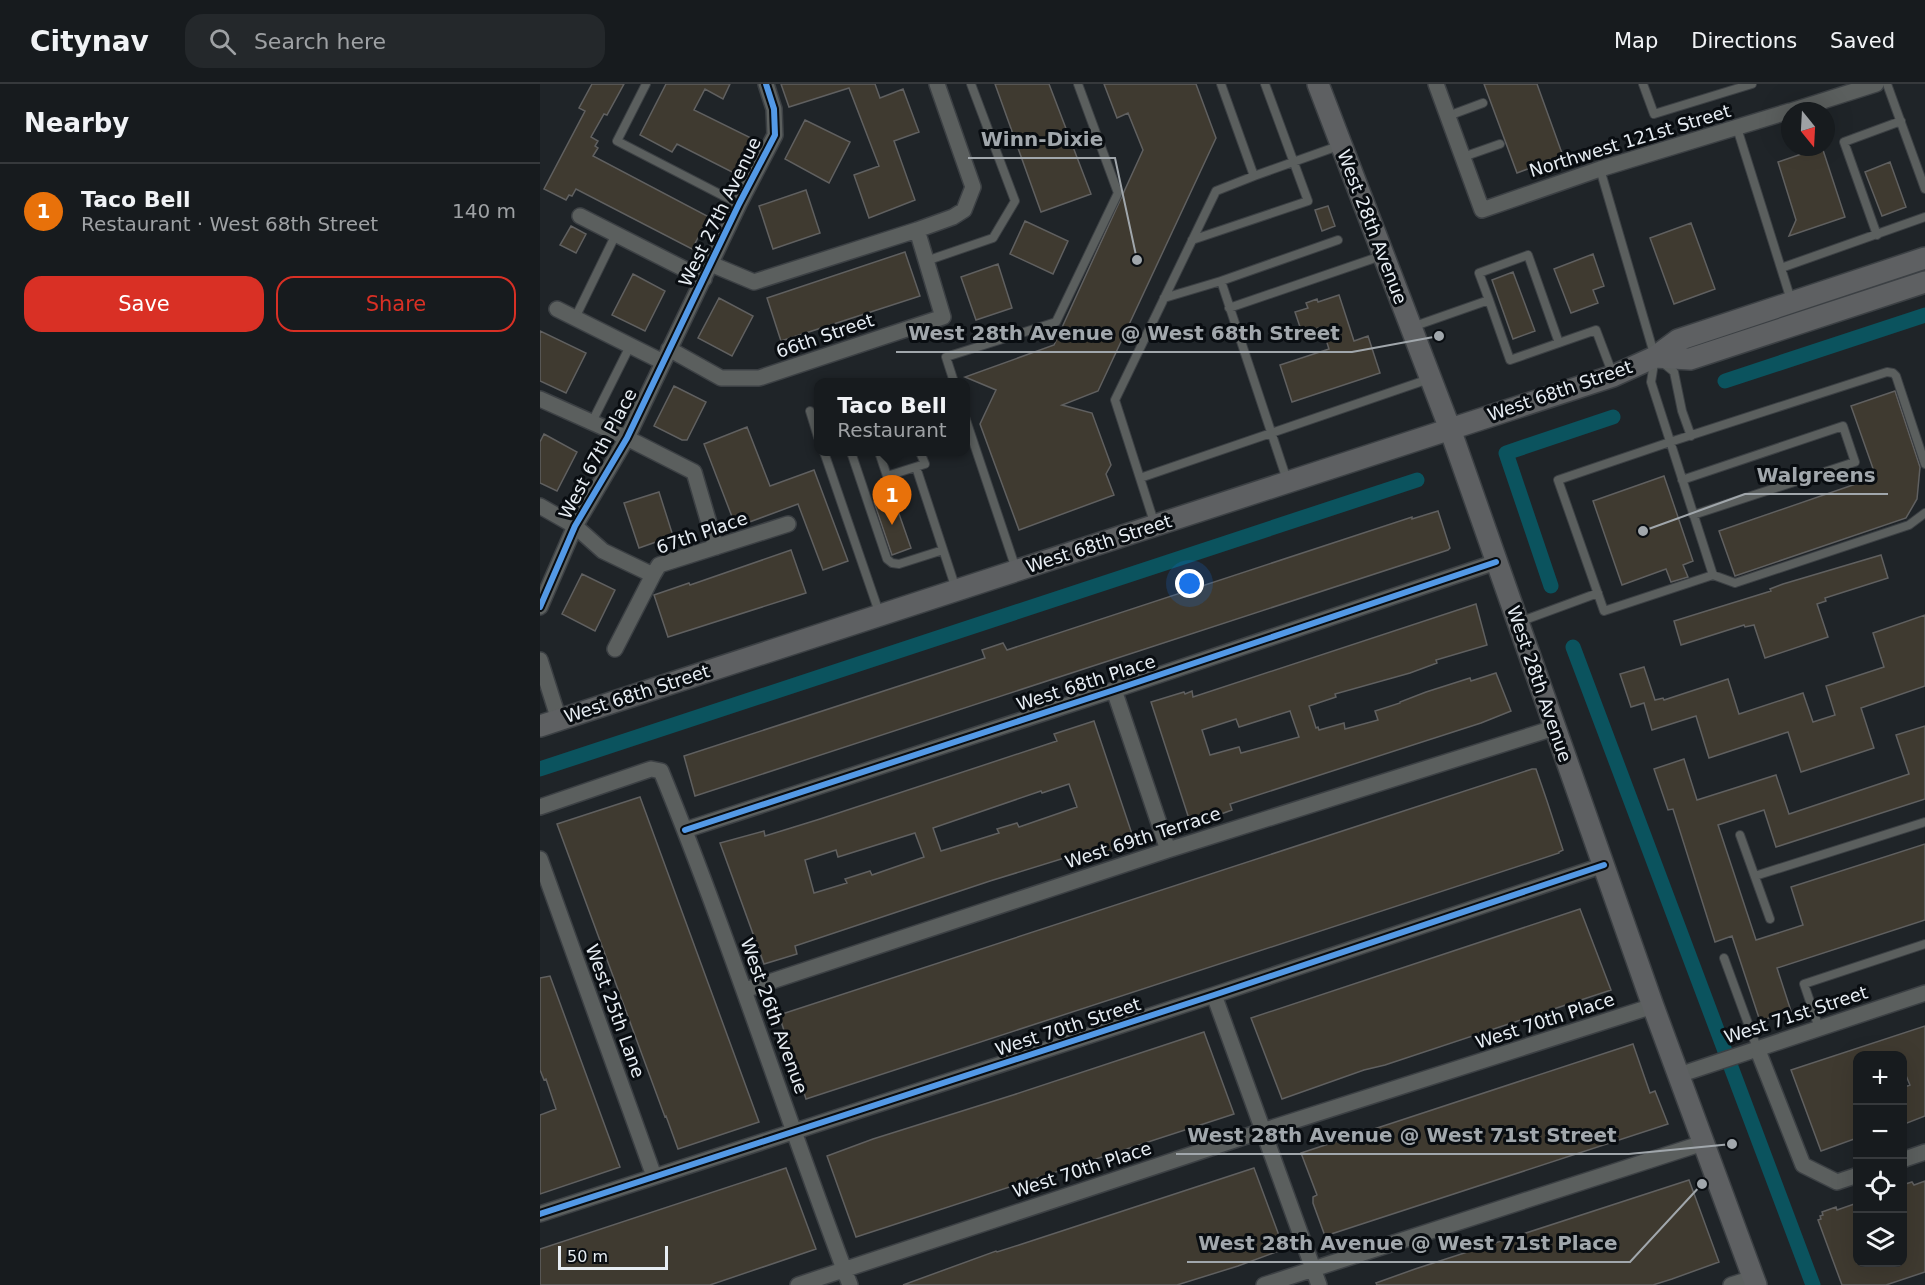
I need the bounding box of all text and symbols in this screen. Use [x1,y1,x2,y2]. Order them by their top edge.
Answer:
search box [185,14,605,68]
text: Citynav [30,25,149,58]
icon: search [206,25,239,58]
text: Search here [254,29,386,54]
text: Map [1614,29,1658,53]
text: Directions [1691,29,1797,53]
text: Saved [1830,29,1895,53]
street label: Northwest 121st Street [1527,100,1733,181]
north arrow [1781,102,1835,156]
text: Nearby [24,108,129,138]
callout: Winn-Dixie [968,120,1115,158]
text: Winn-Dixie [981,127,1103,151]
street label: West 27th Avenue [674,133,765,290]
street label: West 28th Avenue [1333,147,1412,307]
text: Taco Bell [81,187,191,212]
text: 1 [37,199,50,223]
text: 140 m [452,199,516,223]
text: Restaurant · West 68th Street [81,212,378,236]
button: Save [24,276,264,332]
button: Share [276,276,516,332]
street label: 66th Street [773,309,876,362]
callout: West 28th Avenue @ West 68th Street [896,314,1352,352]
text: West 28th Avenue @ West 68th Street [908,321,1340,345]
street label: West 68th Street [1485,356,1635,425]
popup [814,378,970,456]
street label: West 67th Place [554,385,641,523]
text: Taco Bell [837,393,947,418]
text: Restaurant [837,418,947,442]
callout: Walgreens [1745,456,1888,494]
text: Walgreens [1756,463,1876,487]
pin: 1 [872,476,912,525]
street label: 67th Place [654,507,750,558]
street label: West 68th Street [1023,510,1174,577]
your location [1175,569,1204,598]
street label: West 28th Avenue [1503,603,1576,765]
street label: West 68th Place [1014,650,1158,715]
street label: West 68th Street [561,660,712,727]
street label: West 69th Terrace [1062,802,1223,873]
street label: West 26th Avenue [737,935,812,1096]
street label: West 25th Lane [582,941,649,1080]
street label: West 71st Street [1721,981,1870,1048]
street label: West 70th Place [1473,988,1617,1053]
street label: West 70th Street [992,993,1143,1060]
map controls [1853,1051,1907,1267]
button: + [1853,1051,1907,1105]
button: − [1853,1105,1907,1159]
callout: West 28th Avenue @ West 71st Street [1176,1116,1629,1154]
text: West 28th Avenue @ West 71st Street [1187,1123,1617,1147]
street label: West 70th Place [1010,1137,1154,1202]
button: locate [1853,1159,1907,1213]
button: layers [1853,1213,1907,1267]
callout: West 28th Avenue @ West 71st Place [1187,1224,1630,1262]
text: West 28th Avenue @ West 71st Place [1198,1231,1618,1255]
scale bar [558,1243,668,1270]
text: 50 m [567,1247,608,1266]

